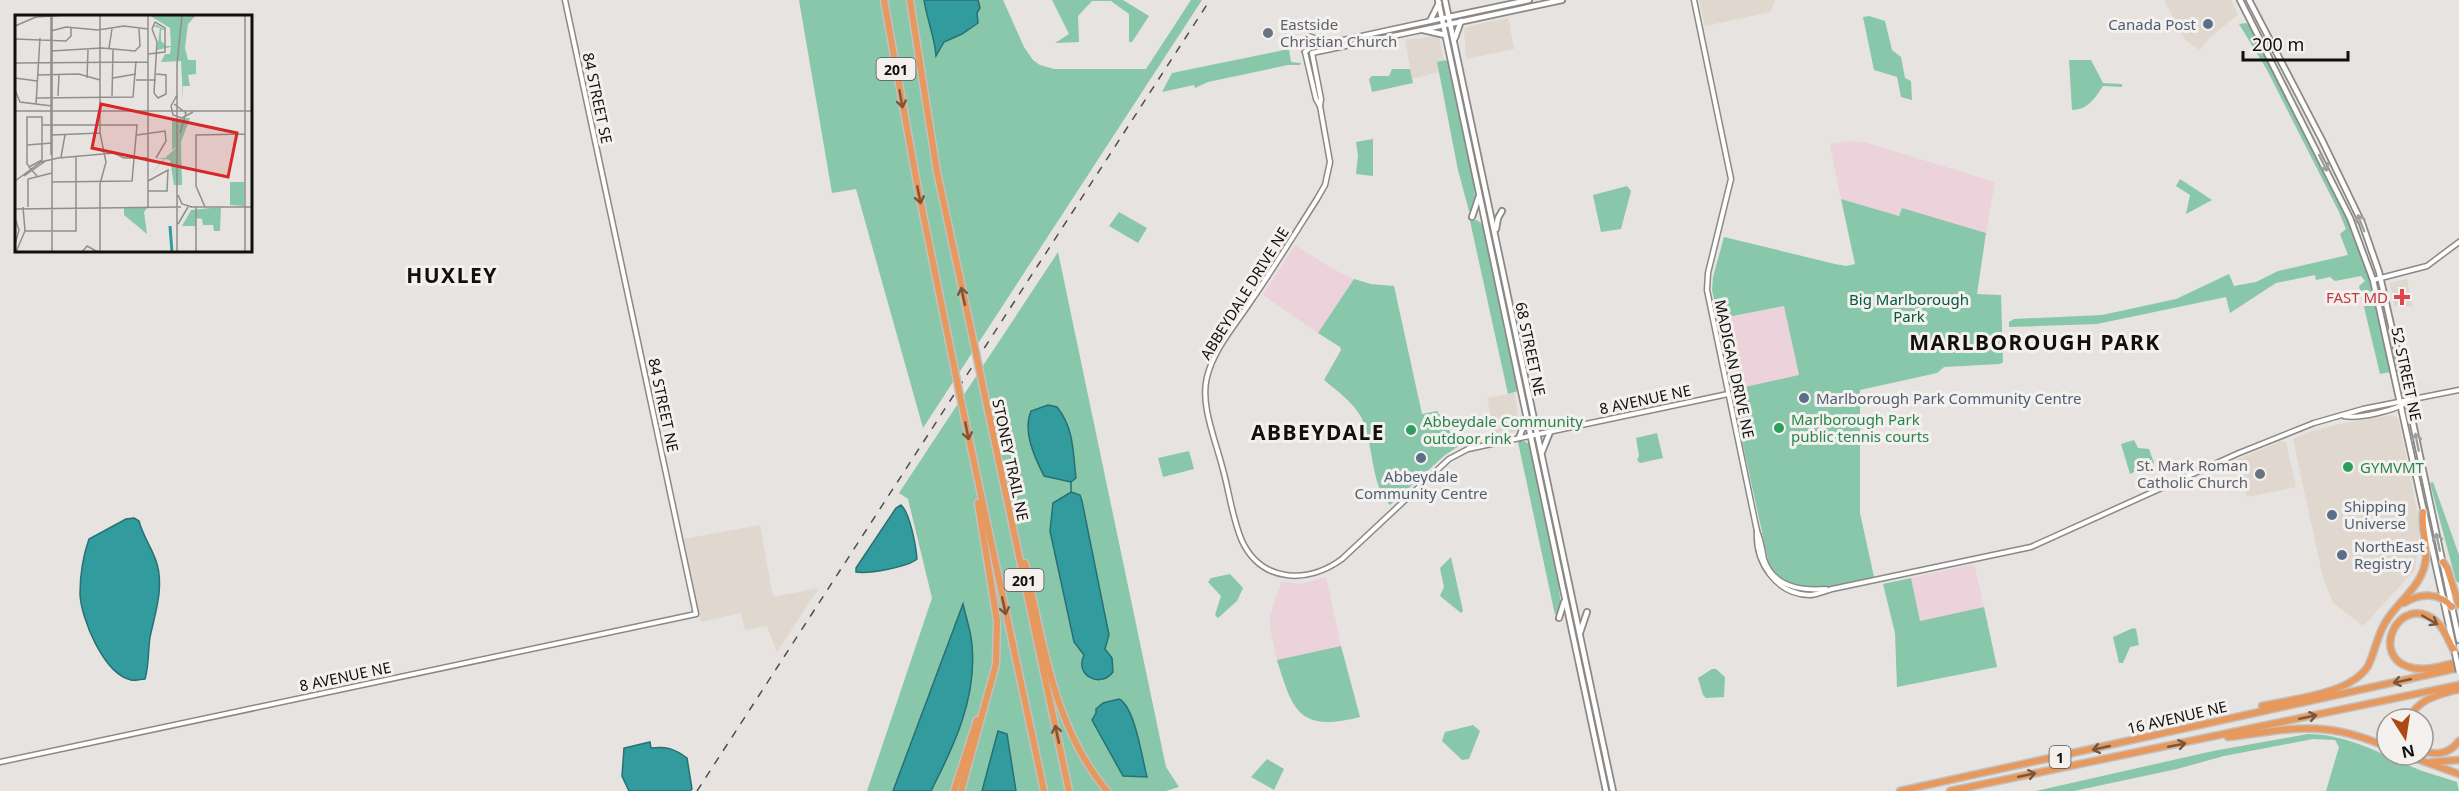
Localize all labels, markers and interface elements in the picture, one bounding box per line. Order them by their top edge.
place label: Eastside Christian Church [1280,14,1397,51]
place label: Canada Post [2108,14,2197,34]
inset map [15,15,252,252]
marker: Canada Post [2201,17,2215,31]
scale bar [2243,24,2348,62]
marker: Eastside Christian Church [1261,26,1275,40]
text: 200 m [2252,32,2304,56]
street label: 84 STREET SE [579,51,617,145]
road number: 201 [876,58,916,80]
one-way arrow [896,89,907,108]
one-way arrow [2317,154,2329,171]
one-way arrow [914,185,925,204]
one-way arrow [2355,215,2366,233]
street label: ABBEYDALE DRIVE NE [1195,223,1293,363]
district label: HUXLEY [406,261,498,289]
one-way arrow [957,287,969,306]
place label: FAST MD [2326,287,2388,307]
marker: FAST MD [2393,288,2411,306]
park label: Big Marlborough Park [1849,289,1969,326]
street label: MADIGAN DRIVE NE [1711,298,1759,440]
street label: 68 STREET NE [1511,300,1551,398]
street label: 52 STREET NE [2387,325,2427,423]
district label: MARLBOROUGH PARK [1909,328,2161,356]
street label: 84 STREET NE [644,356,684,454]
street label: 8 AVENUE NE [1597,380,1693,418]
place label: Marlborough Park Community Centre [1816,388,2082,408]
marker: Marlborough Park Community Centre [1797,391,1811,405]
street label: STONEY TRAIL NE [988,397,1034,523]
place label: Marlborough Park public tennis courts [1791,409,1929,446]
place label: Abbeydale Community outdoor rink [1423,411,1583,448]
district label: ABBEYDALE [1251,418,1385,446]
one-way arrow [962,421,973,440]
marker: Marlborough Park public tennis courts [1772,421,1786,435]
marker: Abbeydale Community outdoor rink [1404,423,1418,437]
one-way arrow [2411,433,2422,452]
marker: Abbeydale Community Centre [1414,451,1428,465]
place label: St. Mark Roman Catholic Church [2136,455,2248,492]
place label: GYMVMT [2360,457,2425,477]
marker: GYMVMT [2341,460,2355,474]
place label: Abbeydale Community Centre [1355,466,1487,503]
marker: St. Mark Roman Catholic Church [2253,467,2267,481]
place label: Shipping Universe [2344,496,2406,533]
marker: Shipping Universe [2325,508,2339,522]
one-way arrow [2432,533,2444,552]
place label: NorthEast Registry [2354,536,2425,573]
marker: NorthEast Registry [2335,548,2349,562]
road number: 201 [1004,569,1044,591]
one-way arrow [998,596,1010,615]
one-way arrow [2422,613,2439,626]
street label: 8 AVENUE NE [297,657,393,695]
one-way arrow [2393,675,2412,687]
street label: 16 AVENUE NE [2125,696,2229,738]
north arrow [2375,707,2435,767]
one-way arrow [2297,711,2317,722]
one-way arrow [1051,725,1062,744]
one-way arrow [2166,739,2186,750]
text: N [2399,740,2417,764]
one-way arrow [2092,742,2111,754]
road number: 1 [2050,746,2070,768]
one-way arrow [2017,769,2037,780]

